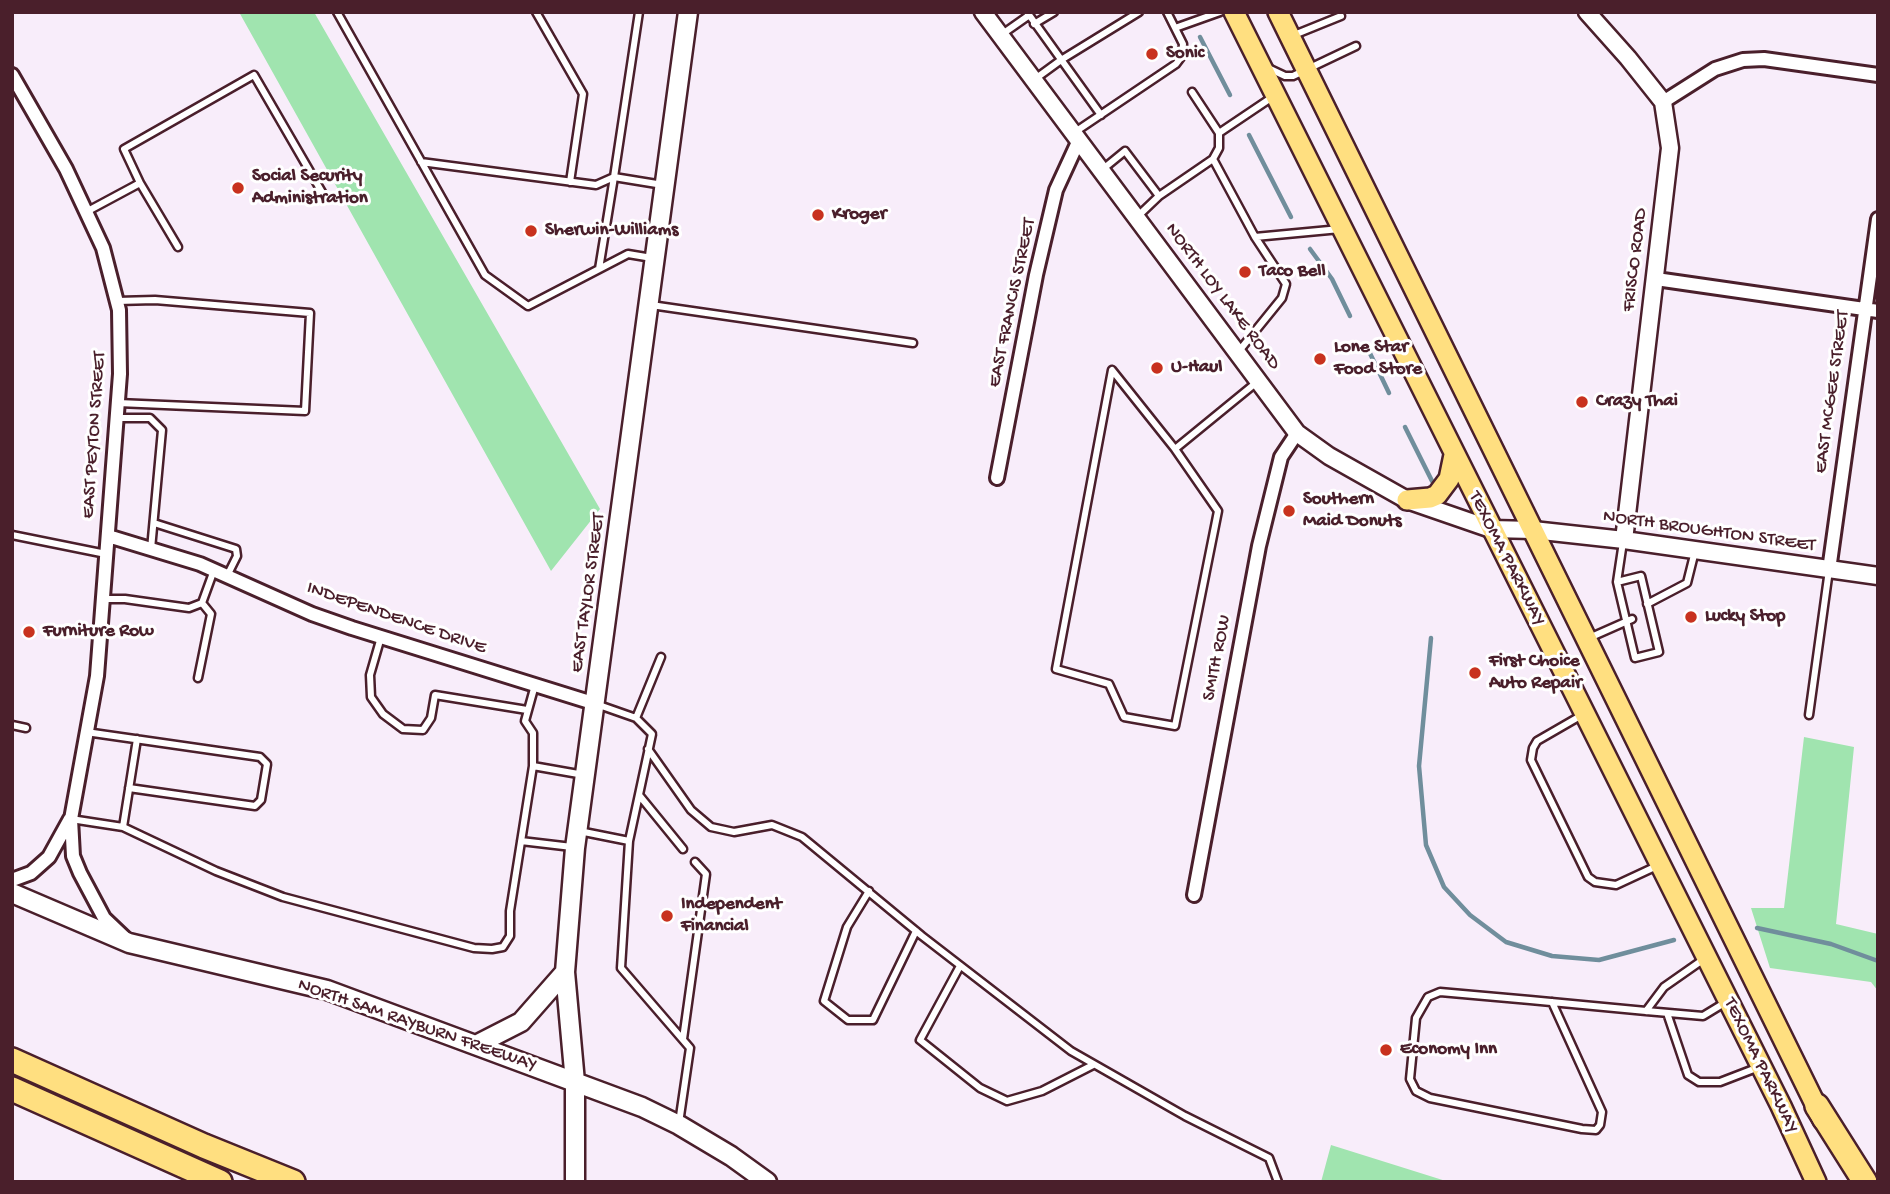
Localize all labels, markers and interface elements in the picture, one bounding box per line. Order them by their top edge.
place label: Sonic [1166,43,1204,65]
marker: Sonic [1144,46,1160,62]
place label: Social Security Administration [252,166,368,210]
marker: Social Security Administration [230,180,246,196]
place label: Kroger [832,204,886,226]
marker: Kroger [810,207,826,223]
street label: FRISCO ROAD [1618,207,1654,313]
street label: EAST FRANCIS STREET [984,216,1042,390]
street label: NORTH LOY LAKE ROAD [1159,219,1285,375]
place label: Sherwin-Williams [545,220,678,242]
marker: Sherwin-Williams [523,223,539,239]
place label: Taco Bell [1259,261,1326,283]
marker: Taco Bell [1237,264,1253,280]
street label: EAST MCGEE STREET [1810,309,1856,475]
place label: Lone Star Food Store [1334,337,1422,381]
street label: EAST PEYTON STREET [78,351,112,519]
marker: Lone Star Food Store [1312,351,1328,367]
place label: U-Haul [1171,357,1222,379]
marker: U-Haul [1149,360,1165,376]
place label: Crazy Thai [1596,391,1678,413]
marker: Crazy Thai [1574,394,1590,410]
street label: TEXOMA PARKWAY [1462,488,1550,630]
place label: Southern Maid Donuts [1303,489,1401,533]
marker: Southern Maid Donuts [1281,503,1297,519]
street label: NORTH BROUGHTON STREET [1601,506,1817,558]
street label: EAST TAYLOR STREET [567,512,611,674]
street label: INDEPENDENCE DRIVE [303,578,489,660]
place label: Lucky Stop [1705,606,1785,628]
marker: Lucky Stop [1683,609,1699,625]
street label: SMITH ROW [1199,613,1237,703]
place label: Furniture Row [43,621,154,643]
marker: Furniture Row [21,624,37,640]
place label: First Choice Auto Repair [1489,651,1582,695]
marker: First Choice Auto Repair [1467,665,1483,681]
place label: Independent Financial [681,894,781,938]
marker: Independent Financial [659,908,675,924]
street label: NORTH SAM RAYBURN FREEWAY [295,974,539,1078]
street label: TEXOMA PARKWAY [1717,995,1803,1137]
place label: Economy Inn [1400,1039,1497,1061]
marker: Economy Inn [1378,1042,1394,1058]

